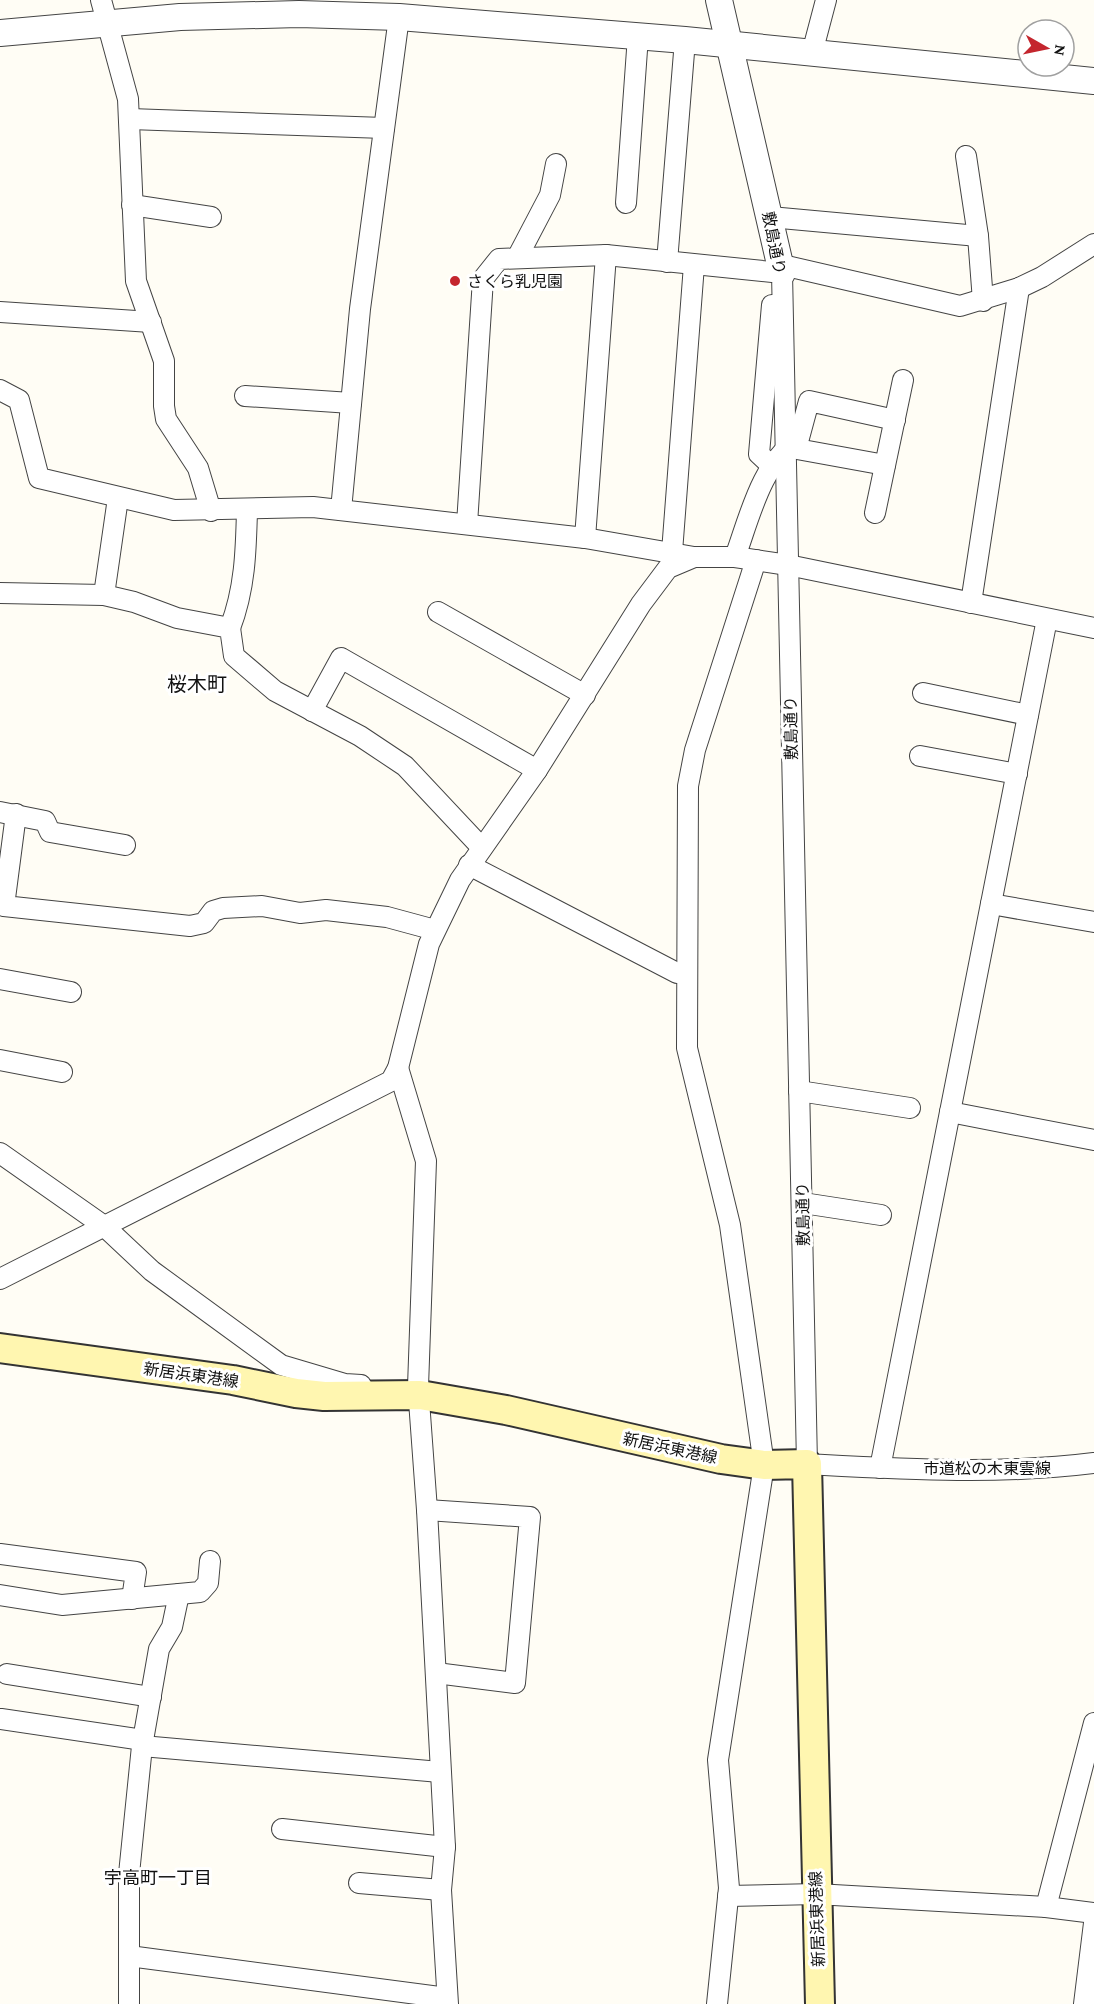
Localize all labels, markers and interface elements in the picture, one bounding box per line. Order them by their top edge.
north arrow [1016,18,1076,78]
text: N [1051,44,1070,57]
street label: 敷島通り [760,210,788,276]
place label: さくら乳児園 [467,273,563,290]
marker: さくら乳児園 [448,274,462,288]
district label: 桜木町 [167,673,227,695]
street label: 敷島通り [782,696,800,760]
street label: 敷島通り [794,1182,812,1246]
street label: 新居浜東港線 [142,1360,240,1390]
street label: 新居浜東港線 [621,1430,719,1466]
street label: 市道松の木東雲線 [923,1460,1051,1477]
district label: 宇高町一丁目 [104,1868,212,1888]
street label: 新居浜東港線 [807,1871,827,1967]

